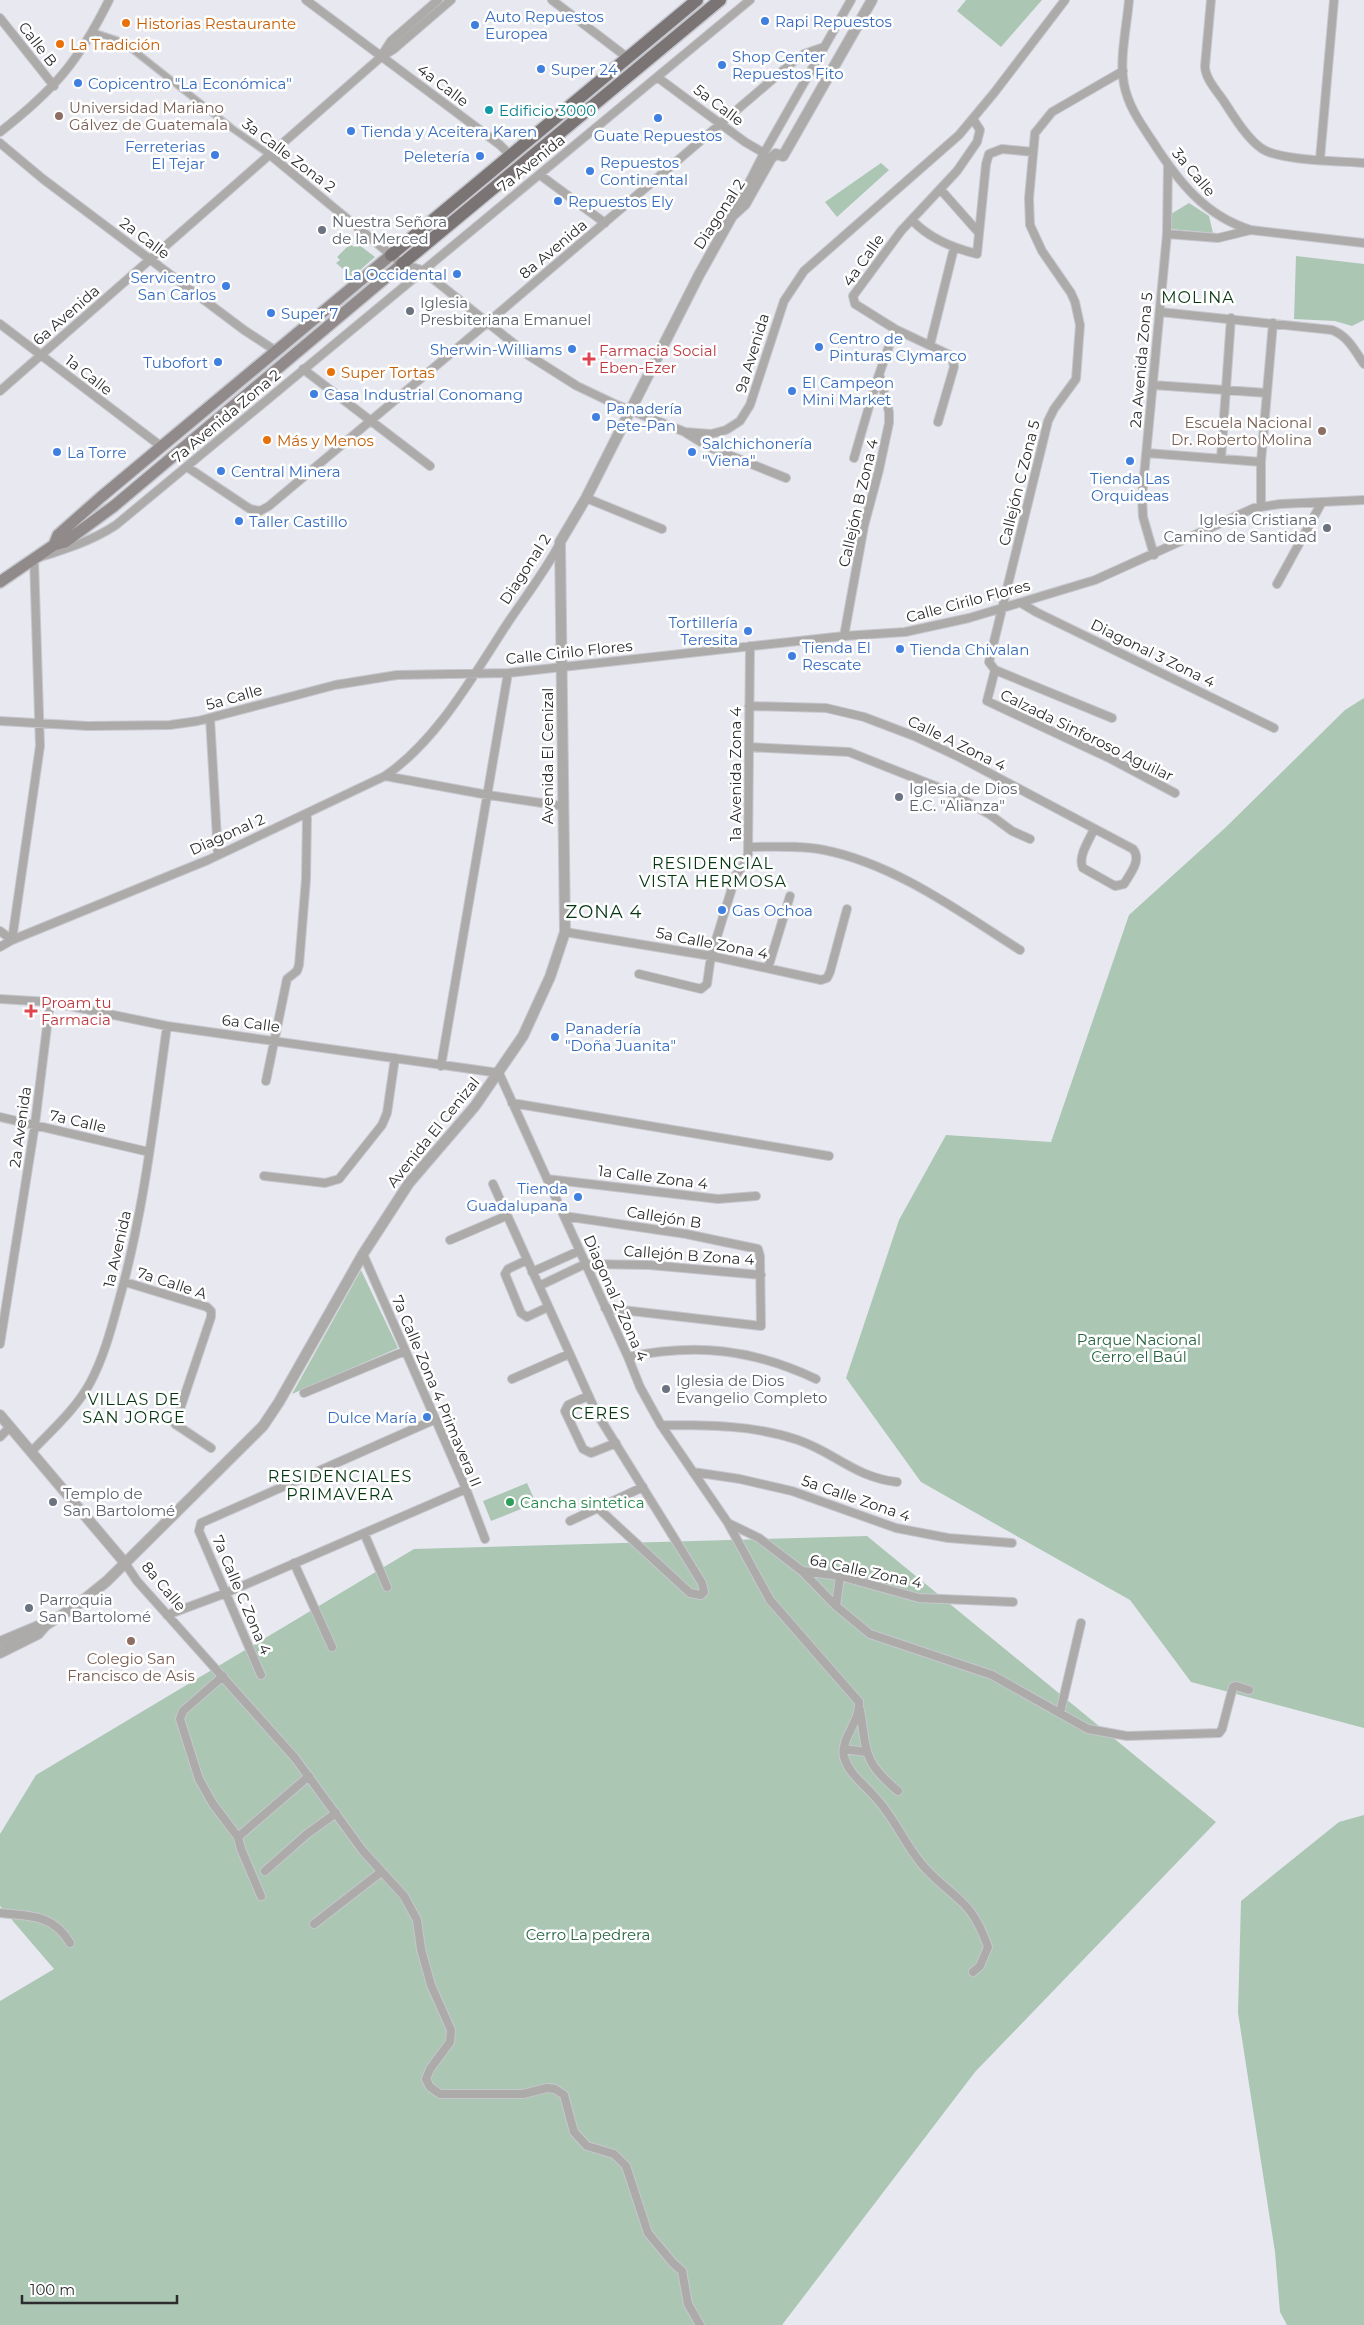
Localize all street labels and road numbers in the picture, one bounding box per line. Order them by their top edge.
street label: Calle B [15,18,61,70]
street label: 4a Calle [413,59,473,111]
street label: 5a Calle [690,80,748,130]
street label: 3a Calle Zona 2 [239,114,339,196]
street label: 7a Avenida [493,130,569,196]
street label: 3a Calle [1168,144,1220,200]
street label: Diagonal 2 [689,175,749,253]
street label: 2a Calle [116,213,174,263]
street label: 8a Avenida [515,215,591,283]
street label: 4a Calle [838,230,888,290]
street label: 6a Avenida [29,281,103,349]
street label: 2a Avenida Zona 5 [1126,291,1156,429]
street label: 9a Avenida [731,311,773,395]
street label: 1a Calle [62,351,116,399]
street label: 7a Avenida Zona 2 [168,365,284,467]
street label: Callejón C Zona 5 [994,418,1044,548]
street label: Callejón B Zona 4 [834,437,882,569]
street label: Diagonal 2 [495,530,555,608]
street label: Calle Cirilo Flores [904,575,1032,627]
street label: Diagonal 3 Zona 4 [1088,615,1218,691]
street label: Calle Cirilo Flores [505,636,633,668]
street label: 5a Calle [204,680,264,714]
street label: Calzada Sinforoso Aguilar [997,685,1177,785]
street label: Avenida El Cenizal [538,688,557,824]
street label: 1a Avenida Zona 4 [726,707,745,841]
street label: Calle A Zona 4 [905,711,1009,775]
street label: Diagonal 2 [186,809,268,859]
street label: 5a Calle Zona 4 [654,923,770,963]
street label: 6a Calle [221,1010,281,1036]
street label: Avenida El Cenizal [383,1073,483,1191]
street label: 2a Avenida [5,1085,35,1169]
street label: 7a Calle [48,1105,108,1137]
street label: 1a Calle Zona 4 [597,1161,709,1193]
street label: Callejón B [625,1202,703,1232]
street label: 1a Avenida [99,1209,135,1289]
street label: Diagonal 2 Zona 4 [580,1232,652,1364]
street label: Callejón B Zona 4 [623,1241,755,1269]
street label: 7a Calle A [135,1263,210,1303]
street label: 7a Calle Zona 4 Primavera II [388,1292,486,1490]
street label: 5a Calle Zona 4 [799,1471,913,1525]
street label: 7a Calle C Zona 4 [208,1532,276,1658]
street label: 6a Calle Zona 4 [808,1550,924,1592]
street label: 8a Calle [138,1557,190,1615]

